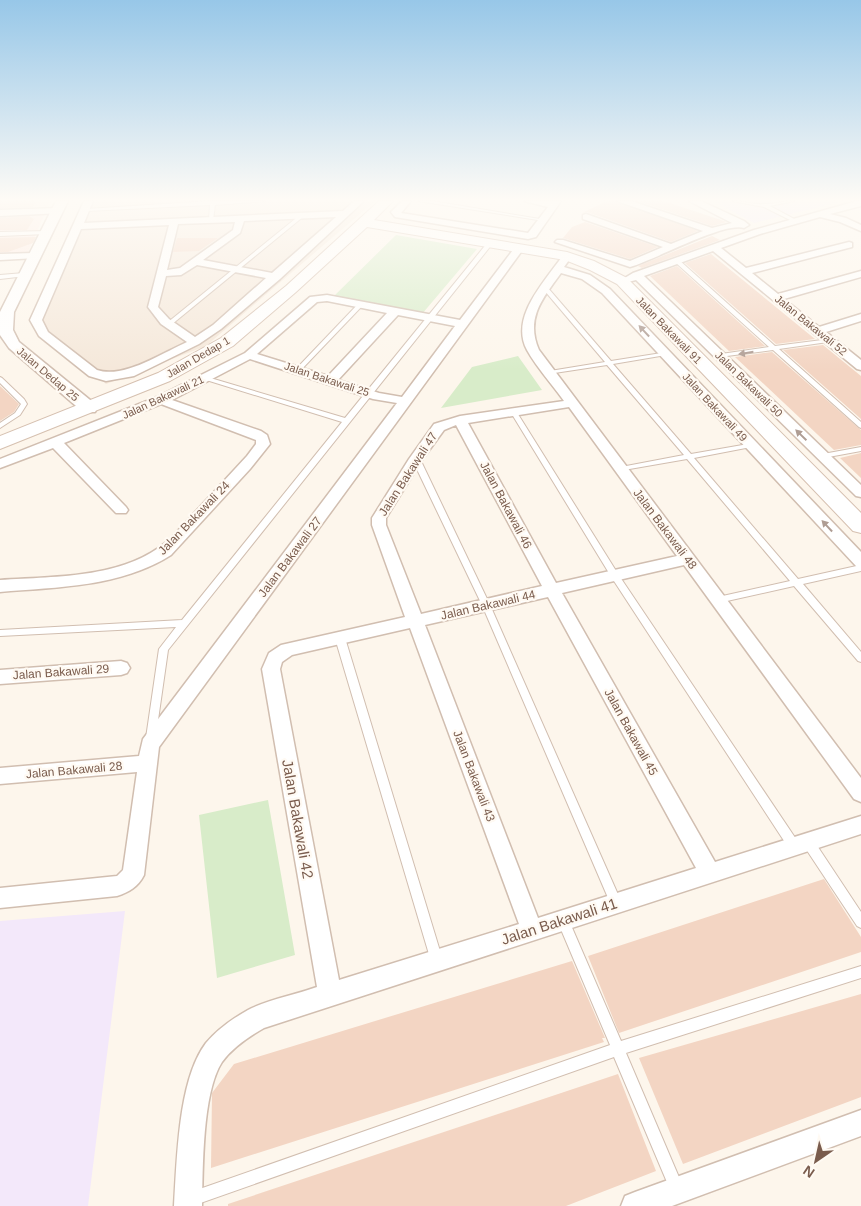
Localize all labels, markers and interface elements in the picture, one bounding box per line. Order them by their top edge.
street label: Jalan Bakawali 52 [773,292,849,358]
street label: Jalan Bakawali 91 [634,294,704,366]
one-way arrow [638,325,650,337]
street label: Jalan Dedap 1 [164,334,232,380]
street label: Jalan Dedap 25 [15,345,81,403]
street label: Jalan Bakawali 50 [713,349,785,419]
one-way arrow [737,349,753,357]
street label: Jalan Bakawali 25 [283,360,371,398]
street label: Jalan Bakawali 49 [680,370,750,444]
street label: Jalan Bakawali 21 [120,373,206,421]
street label: Jalan Bakawali 47 [376,429,440,518]
one-way arrow [795,429,807,441]
street label: Jalan Bakawali 46 [477,459,535,551]
street label: Jalan Bakawali 24 [155,478,233,558]
street label: Jalan Bakawali 48 [630,486,700,572]
street label: Jalan Bakawali 27 [255,514,325,600]
one-way arrow [821,521,833,533]
street label: Jalan Bakawali 44 [439,587,537,623]
street label: Jalan Bakawali 29 [12,662,110,682]
street label: Jalan Bakawali 45 [601,686,661,778]
street label: Jalan Bakawali 43 [450,728,498,824]
street label: Jalan Bakawali 42 [279,758,317,880]
street label: Jalan Bakawali 28 [25,759,123,781]
street label: Jalan Bakawali 41 [499,894,619,948]
north arrow [791,1136,841,1186]
text: N [800,1162,817,1181]

